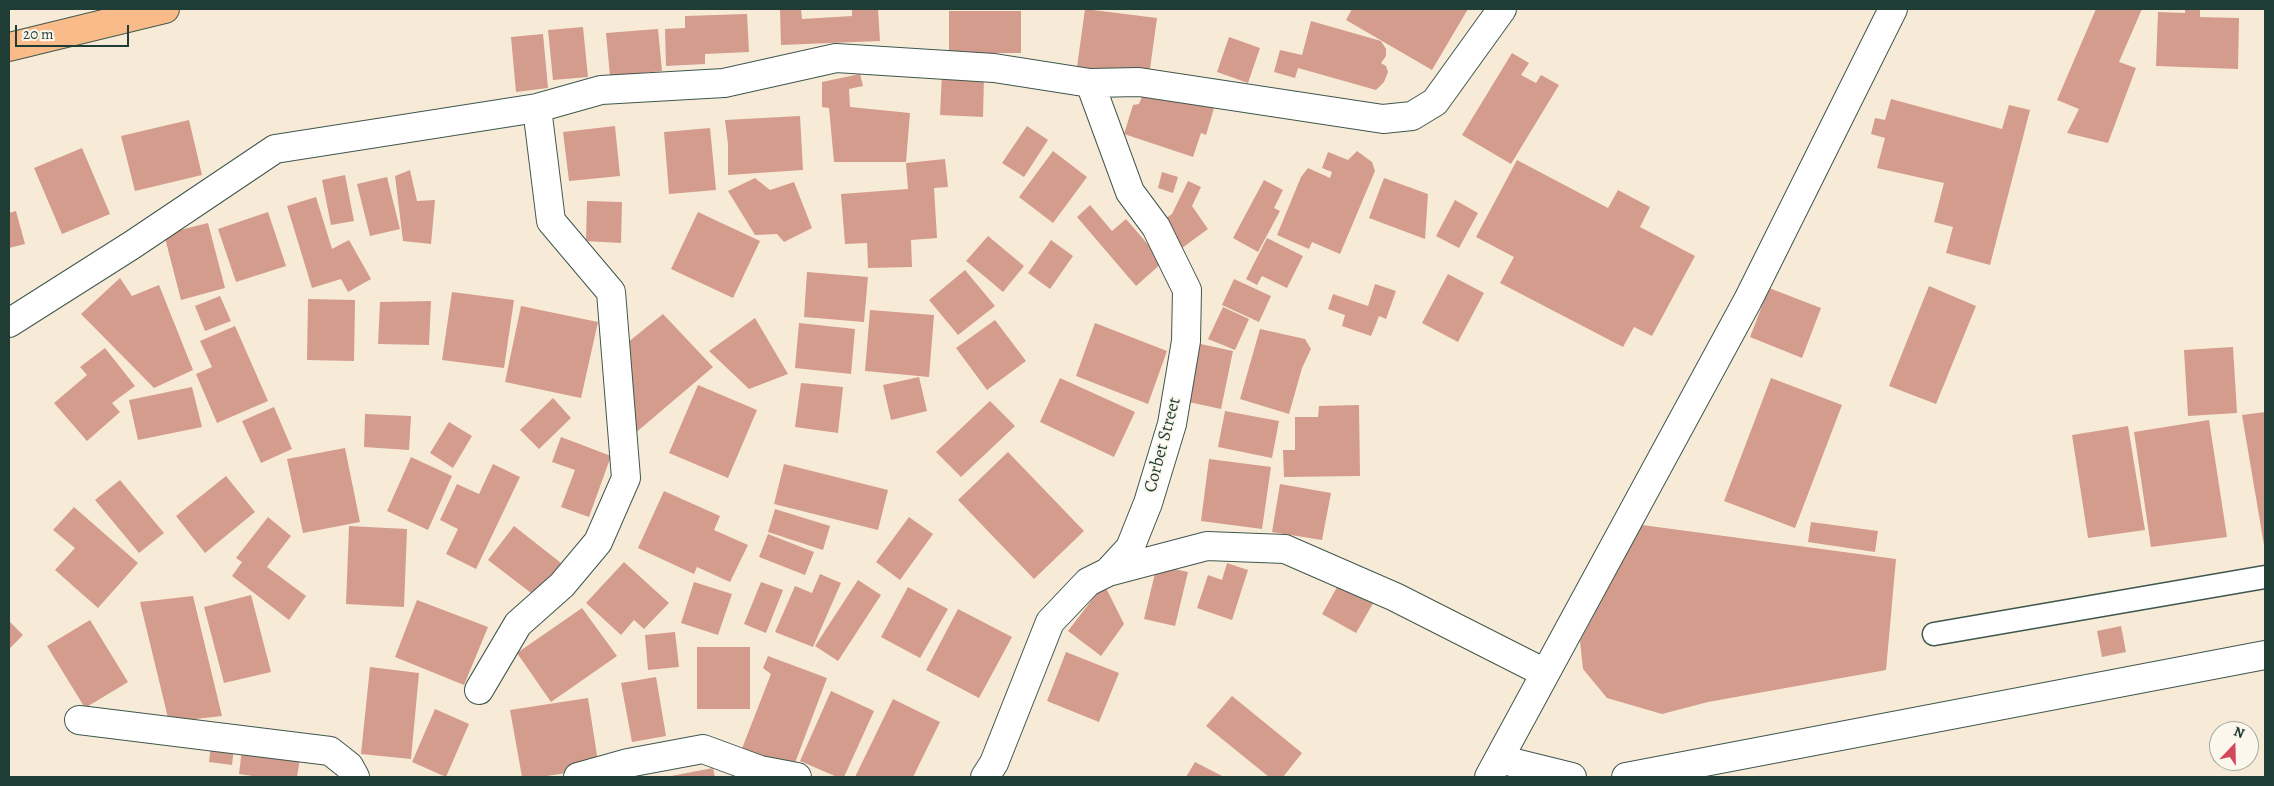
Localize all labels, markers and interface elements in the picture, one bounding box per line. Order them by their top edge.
scale bar [18,15,131,47]
text: 20 m [23,24,54,44]
street label: Corbet Street [1140,395,1186,495]
north arrow [2209,721,2259,771]
text: N [2231,722,2247,743]

